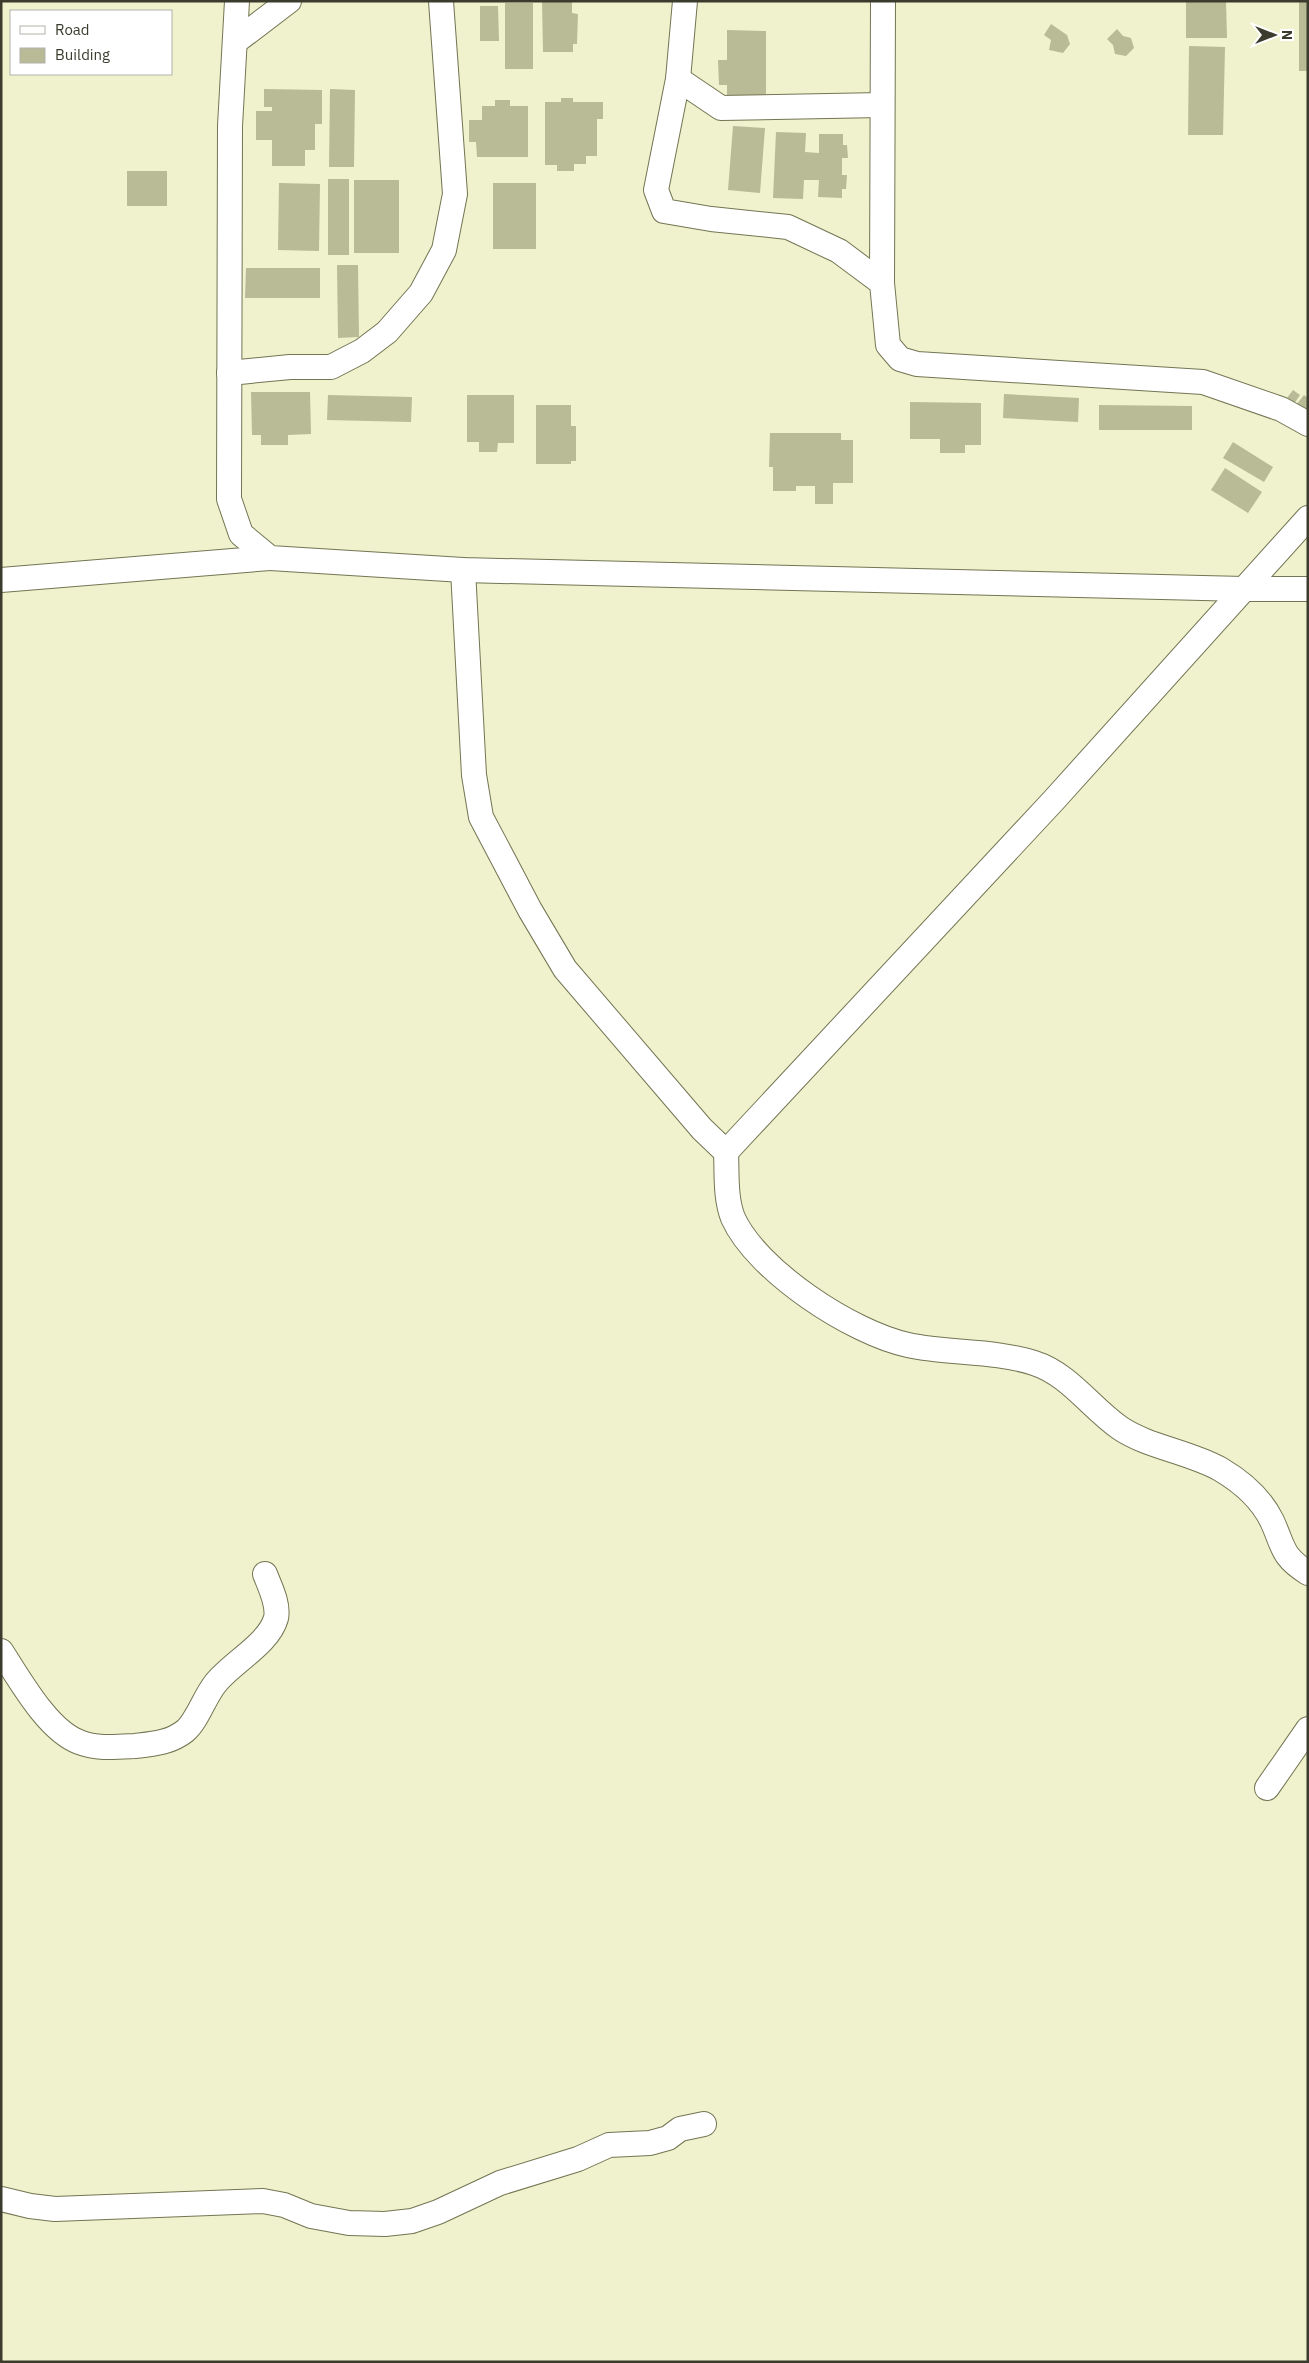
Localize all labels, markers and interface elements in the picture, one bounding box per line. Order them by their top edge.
legend [10,10,172,75]
north arrow [1249,10,1299,60]
text: Road [55,20,90,39]
text: N [1278,30,1296,40]
text: Building [55,45,110,64]

